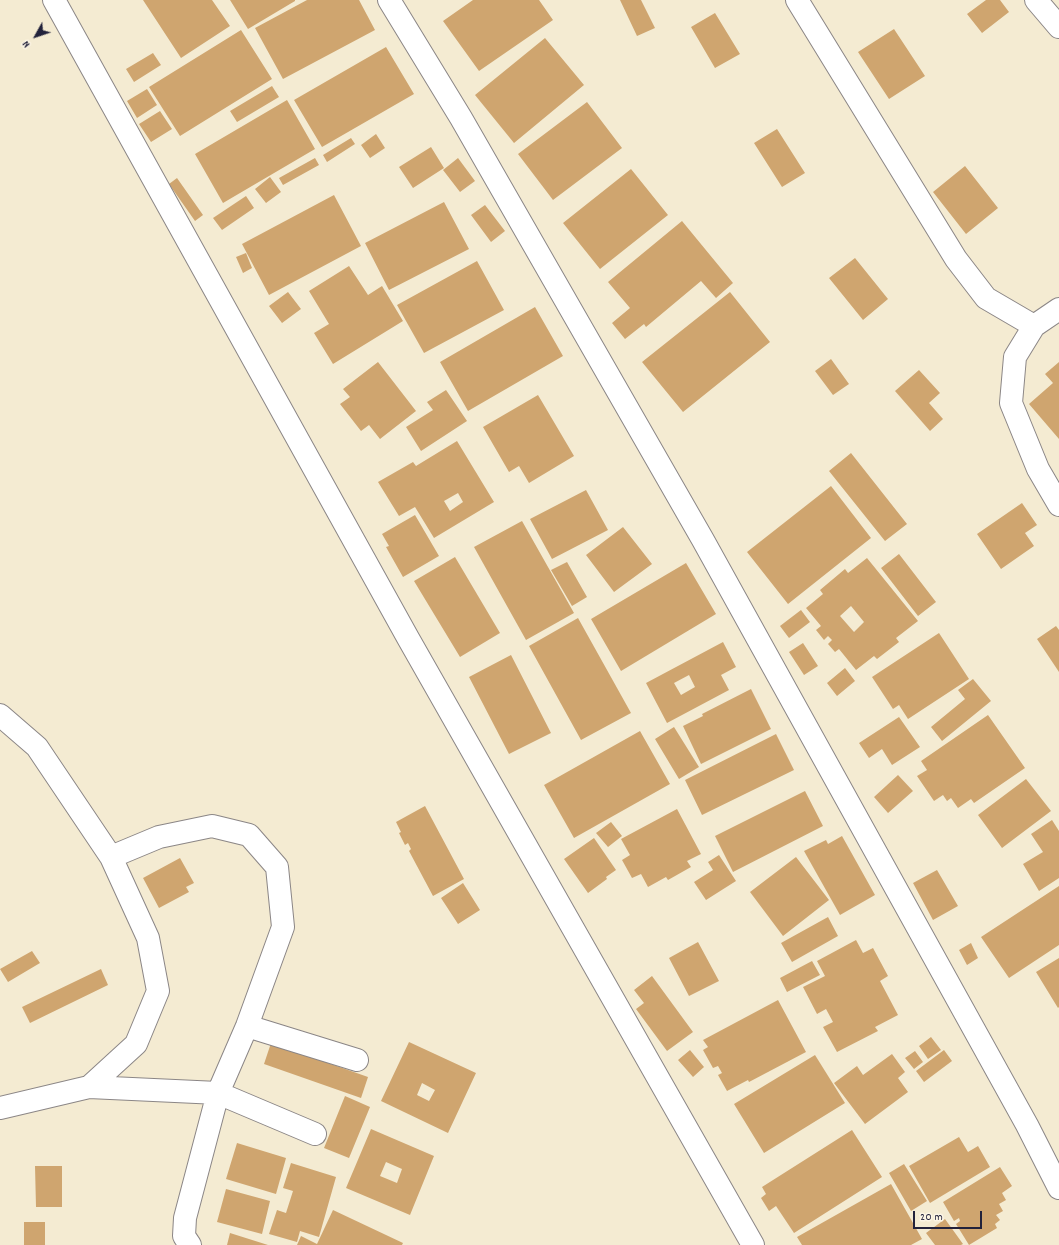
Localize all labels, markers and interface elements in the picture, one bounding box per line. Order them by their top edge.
north arrow [16,16,56,56]
text: N [19,36,35,51]
scale bar [915,1203,984,1229]
text: 20 m [920,1209,943,1226]

